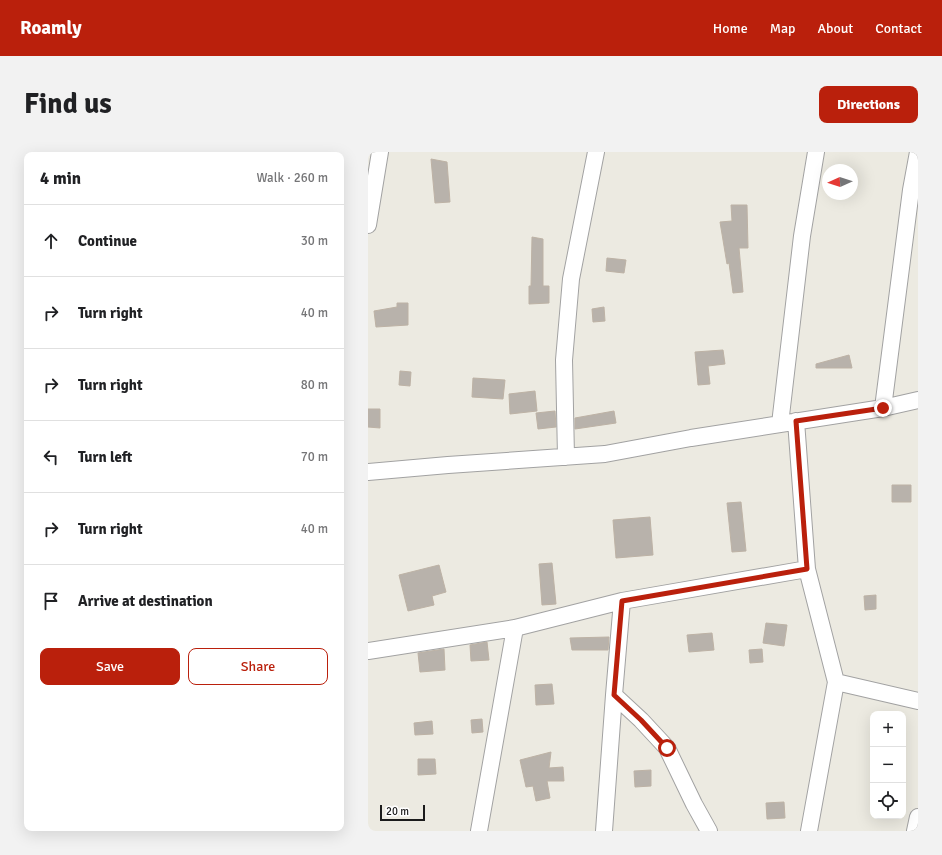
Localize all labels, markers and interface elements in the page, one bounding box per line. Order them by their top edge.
text: Roamly [20,16,82,40]
text: Home [713,20,748,37]
text: Map [770,20,795,37]
text: About [817,20,853,37]
text: Contact [875,20,922,37]
button: Directions [819,86,918,123]
text: Find us [24,87,112,121]
north arrow [822,164,858,200]
text: 4 min [40,168,81,189]
text: Walk · 260 m [257,170,328,186]
icon: ahead [40,230,62,252]
text: Continue [78,232,137,250]
text: 30 m [301,233,328,249]
icon: right [40,302,62,324]
text: Turn right [78,304,143,322]
text: 40 m [301,305,328,321]
icon: right [40,374,62,396]
text: Turn right [78,376,143,394]
text: 80 m [301,377,328,393]
route end [874,399,892,417]
icon: left [40,446,62,468]
text: Turn left [78,448,132,466]
text: 70 m [301,449,328,465]
icon: right [40,518,62,540]
text: Turn right [78,520,143,538]
text: 40 m [301,521,328,537]
icon: arrive [40,590,62,612]
text: Arrive at destination [78,592,213,610]
button: Save [40,648,180,685]
button: Share [188,648,328,685]
map controls [870,711,906,819]
button: + [870,711,906,747]
route start [658,739,676,757]
button: − [870,747,906,783]
button: locate [870,783,906,819]
scale bar [380,803,425,822]
text: 20 m [386,805,409,818]

